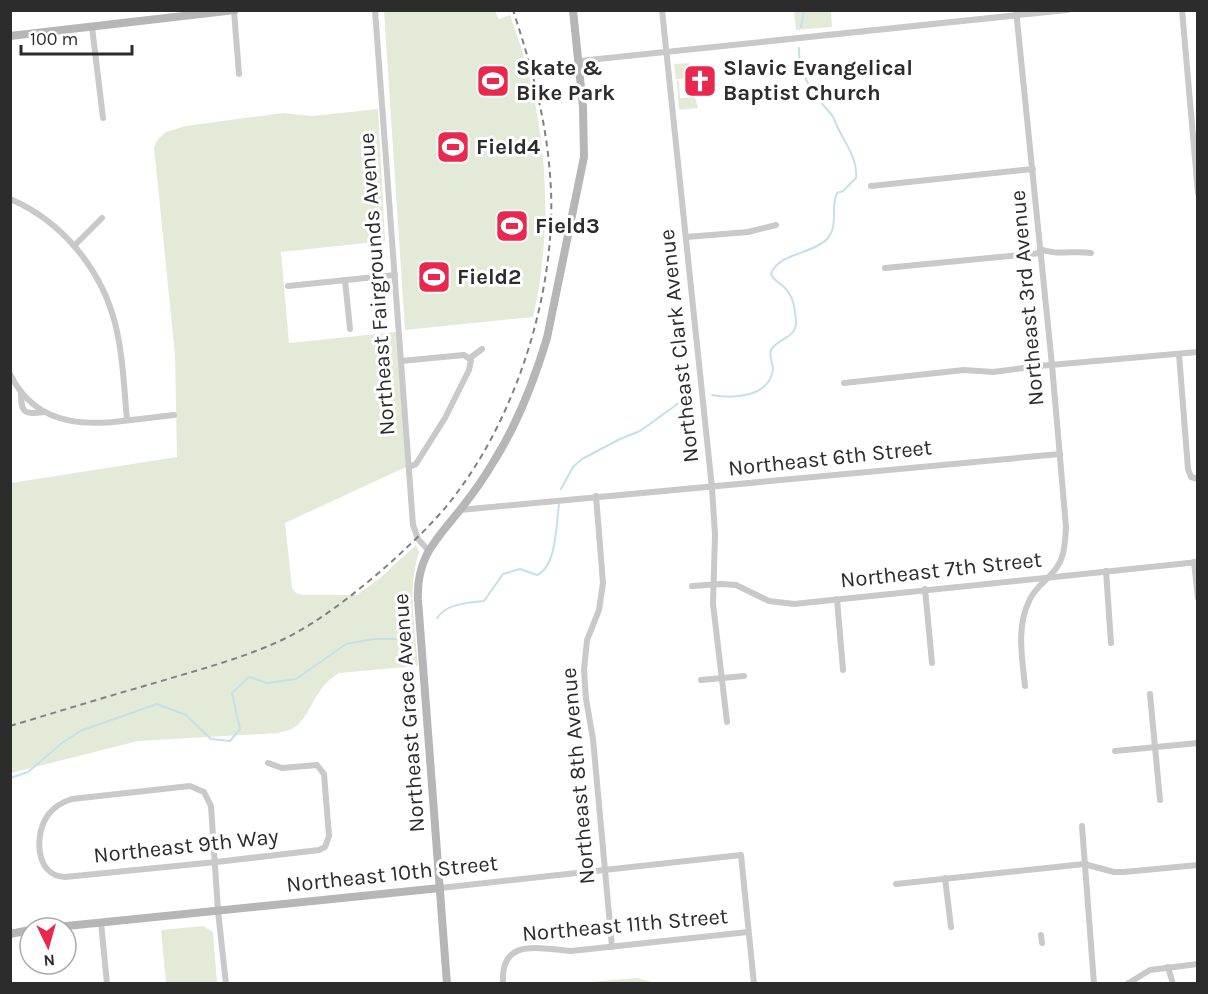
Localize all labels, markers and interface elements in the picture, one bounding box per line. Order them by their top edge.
scale bar [21,18,132,56]
text: 100 m [30,28,78,50]
place label: Skate & Bike Park [516,55,615,106]
place label: Slavic Evangelical Baptist Church [723,55,913,106]
sports icon: Skate & Bike Park [475,63,511,99]
church icon: Slavic Evangelical Baptist Church [682,63,718,99]
sports icon: Field4 [435,129,471,165]
street label: Northeast Fairgrounds Avenue [353,132,401,436]
place label: Field4 [476,134,540,160]
street label: Northeast 3rd Avenue [1005,189,1049,407]
sports icon: Field3 [494,208,530,244]
place label: Field3 [535,213,600,239]
street label: Northeast Clark Avenue [654,228,704,464]
sports icon: Field2 [416,259,452,295]
place label: Field2 [457,264,521,290]
street label: Northeast 6th Street [727,434,933,482]
street label: Northeast 7th Street [839,546,1043,594]
street label: Northeast Grace Avenue [388,593,430,833]
street label: Northeast 8th Avenue [556,666,600,886]
street label: Northeast 9th Way [92,823,280,869]
street label: Northeast 10th Street [285,850,499,898]
street label: Northeast 11th Street [521,903,729,947]
north arrow [18,916,78,976]
text: N [43,950,56,970]

